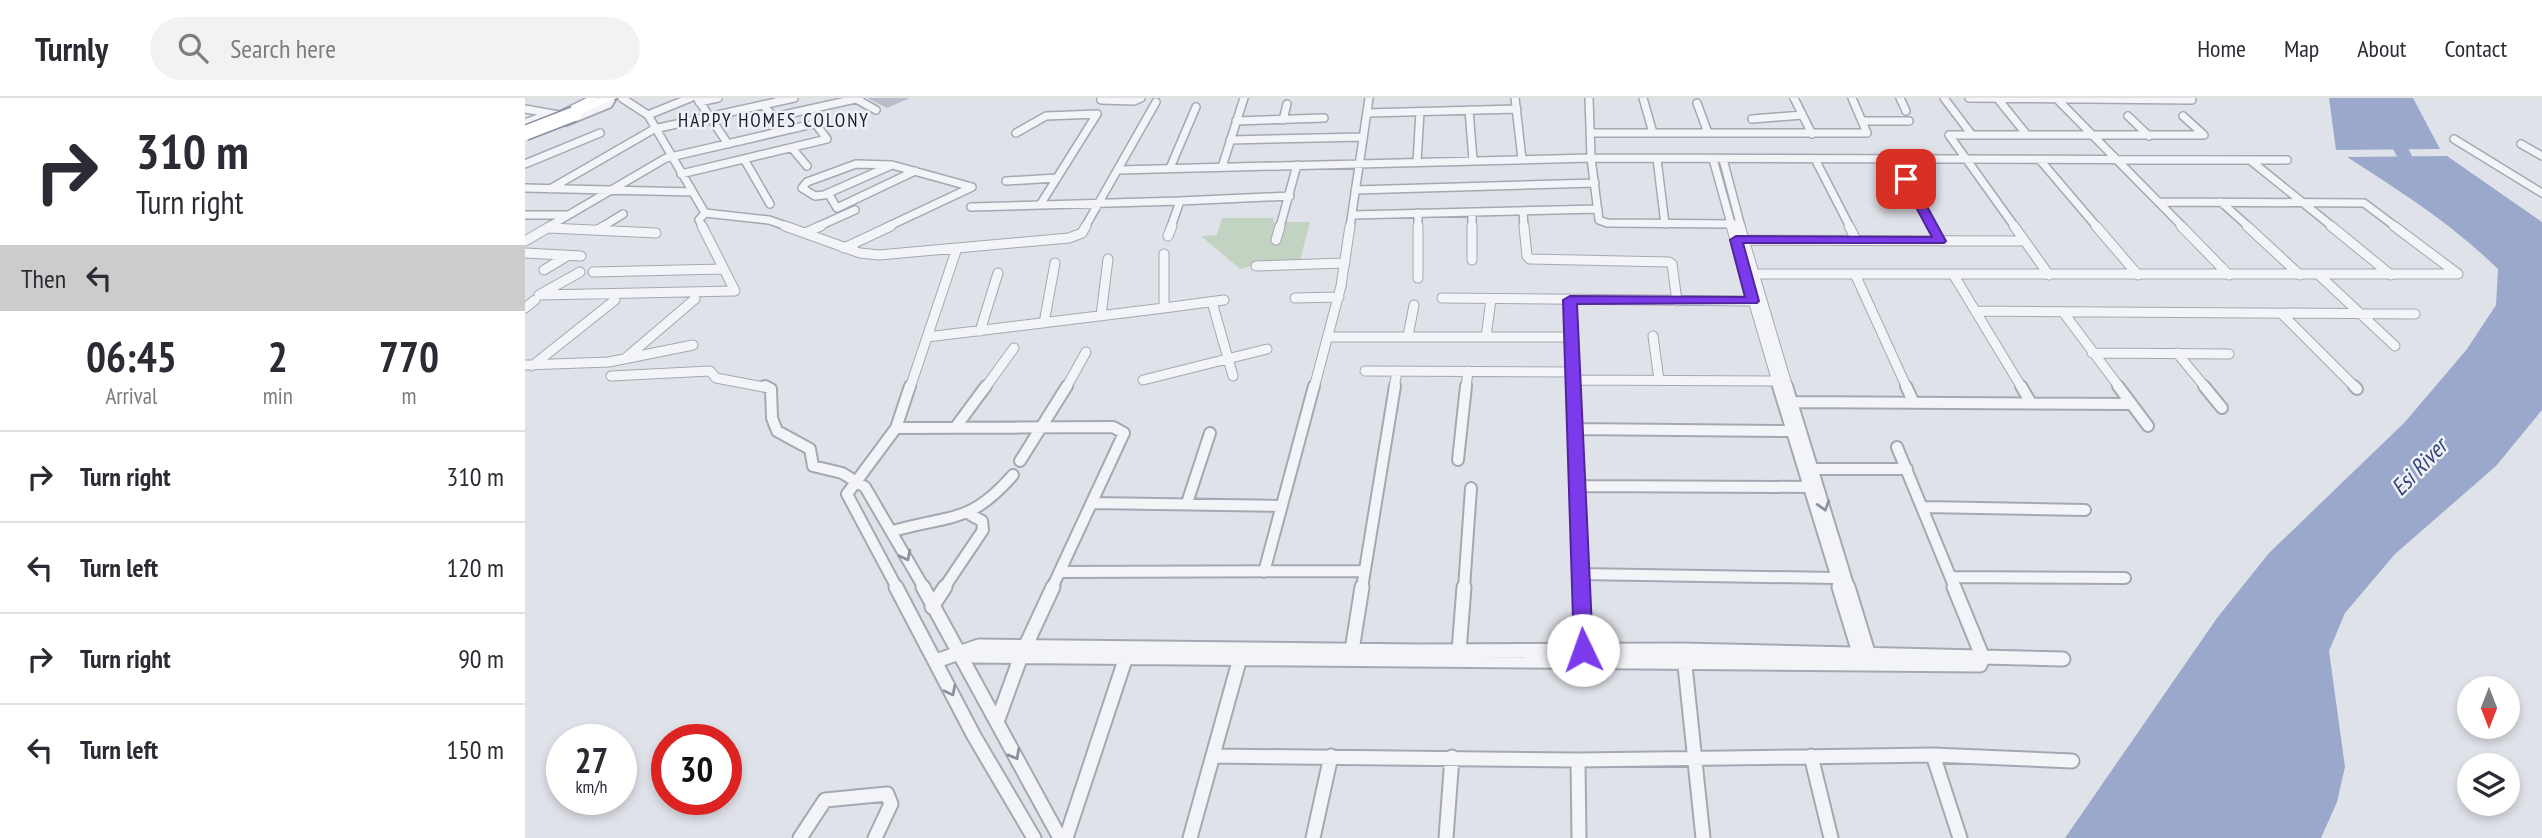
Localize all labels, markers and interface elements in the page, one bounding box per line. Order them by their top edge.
search box [150,17,640,80]
text: Turnly [35,27,108,70]
icon: search [174,29,212,67]
text: Search here [230,32,336,65]
text: Home [2197,33,2246,64]
text: Map [2284,33,2319,64]
text: About [2357,33,2406,64]
text: Contact [2444,33,2507,64]
district label: HAPPY HOMES COLONY [678,108,870,132]
text: 310 m [136,119,249,183]
icon: right [21,126,112,217]
pin [1876,149,1936,209]
icon: arrive [1887,160,1925,198]
text: Turn right [136,181,244,223]
icon: left [80,259,118,297]
text: Then [21,262,66,295]
text: 06:45 [86,329,177,384]
text: 2 [268,329,288,384]
text: 770 [379,329,439,384]
text: Arrival [105,381,157,410]
text: min [263,381,293,410]
text: m [401,381,416,410]
water label: Esi River [2384,429,2455,501]
icon: right [21,458,59,496]
text: Turn right [80,460,171,493]
text: 310 m [446,460,504,493]
one-way arrow [1816,500,1831,512]
icon: left [21,549,59,587]
one-way arrow [898,549,911,561]
text: Turn left [80,551,158,584]
text: 120 m [446,551,504,584]
position arrow [1546,613,1620,687]
icon: right [21,640,59,678]
text: Turn right [80,642,171,675]
text: 90 m [458,642,504,675]
north arrow [2457,676,2520,738]
map controls [2457,676,2520,816]
one-way arrow [943,684,956,696]
speed limit sign: 30 [651,724,742,815]
icon: left [21,731,59,769]
text: Turn left [80,733,158,766]
text: 150 m [446,733,504,766]
text: 27 [575,737,608,783]
one-way arrow [1007,748,1021,761]
button: layers [2457,753,2520,816]
text: km/h [576,775,607,798]

